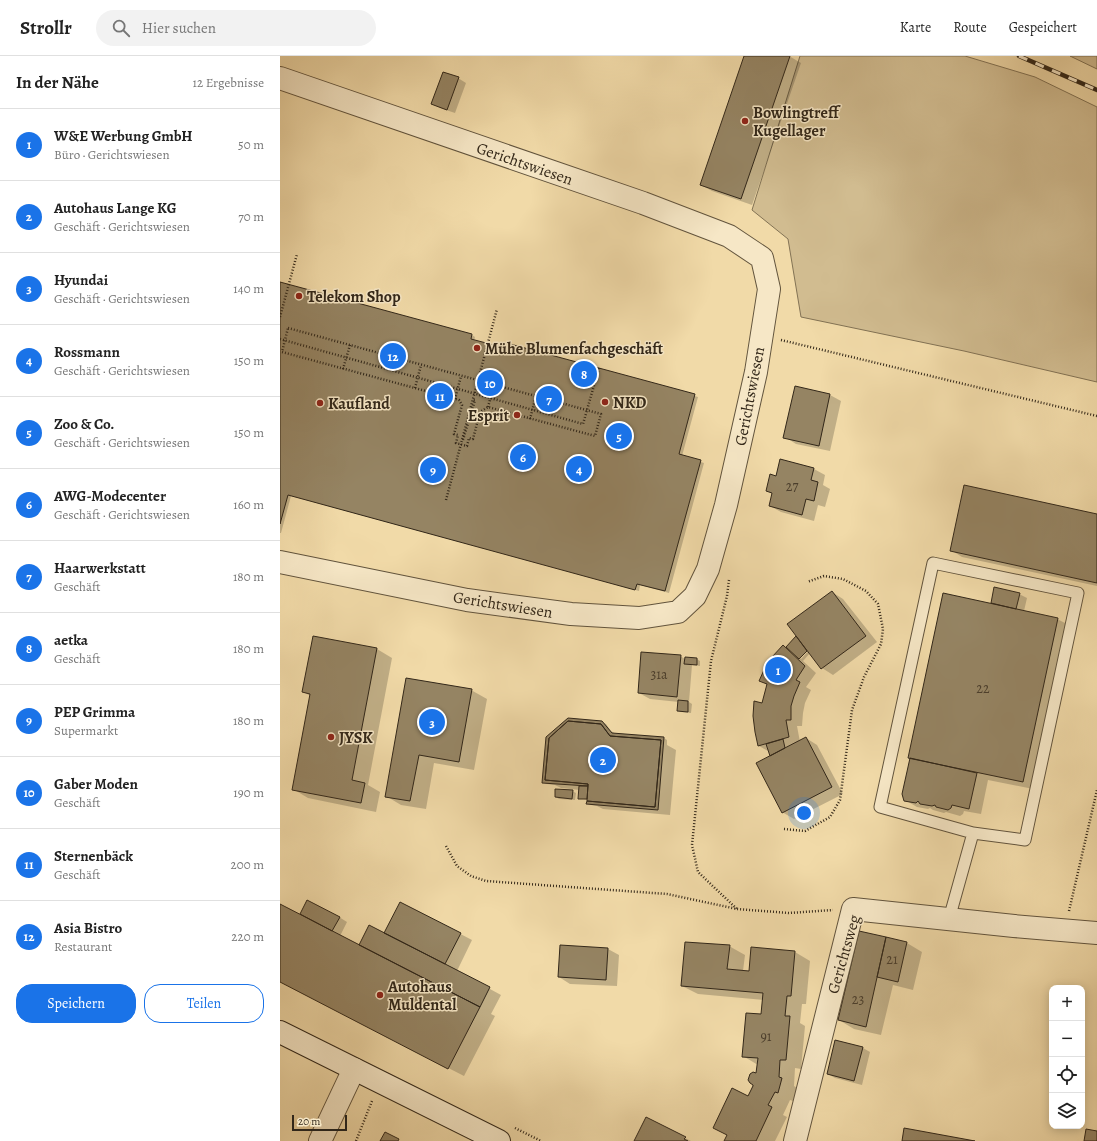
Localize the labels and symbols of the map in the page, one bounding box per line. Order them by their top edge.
place label: Bowlingtreff Kugellager [753,102,841,142]
marker: Bowlingtreff Kugellager [740,116,750,126]
street label: Gerichtswiesen [474,137,576,191]
place label: Telekom Shop [307,286,401,308]
marker: Telekom Shop [294,291,304,301]
place label: Mühe Blumenfachgeschäft [485,338,664,360]
pin: 12 [380,341,406,371]
marker: Mühe Blumenfachgeschäft [472,343,482,353]
street label: Gerichtswiesen [730,345,770,448]
pin: 8 [571,359,597,389]
pin: 10 [477,368,503,398]
pin: 11 [427,381,453,411]
pin: 7 [536,384,562,414]
place label: NKD [613,392,646,414]
place label: Kaufland [328,393,390,415]
marker: NKD [600,397,610,407]
marker: Kaufland [315,398,325,408]
place label: Esprit [468,405,510,427]
marker: Esprit [512,410,522,420]
pin: 5 [606,421,632,451]
pin: 6 [510,442,536,472]
pin: 4 [566,454,592,484]
pin: 9 [420,455,446,485]
house number: 27 [786,477,798,496]
street label: Gerichtswiesen [451,586,554,624]
pin: 1 [765,655,791,685]
house number: 31a [650,665,668,684]
house number: 22 [976,679,990,698]
pin: 3 [419,707,445,737]
place label: JYSK [339,727,373,749]
marker: JYSK [326,732,336,742]
pin: 2 [590,745,616,775]
your location [794,803,814,823]
street label: Gerichtsweg [822,912,866,996]
house number: 21 [886,950,898,969]
place label: Autohaus Muldental [387,976,457,1016]
marker: Autohaus Muldental [375,990,385,1000]
house number: 23 [852,990,864,1009]
house number: 91 [760,1027,772,1046]
scale bar [292,1113,347,1132]

